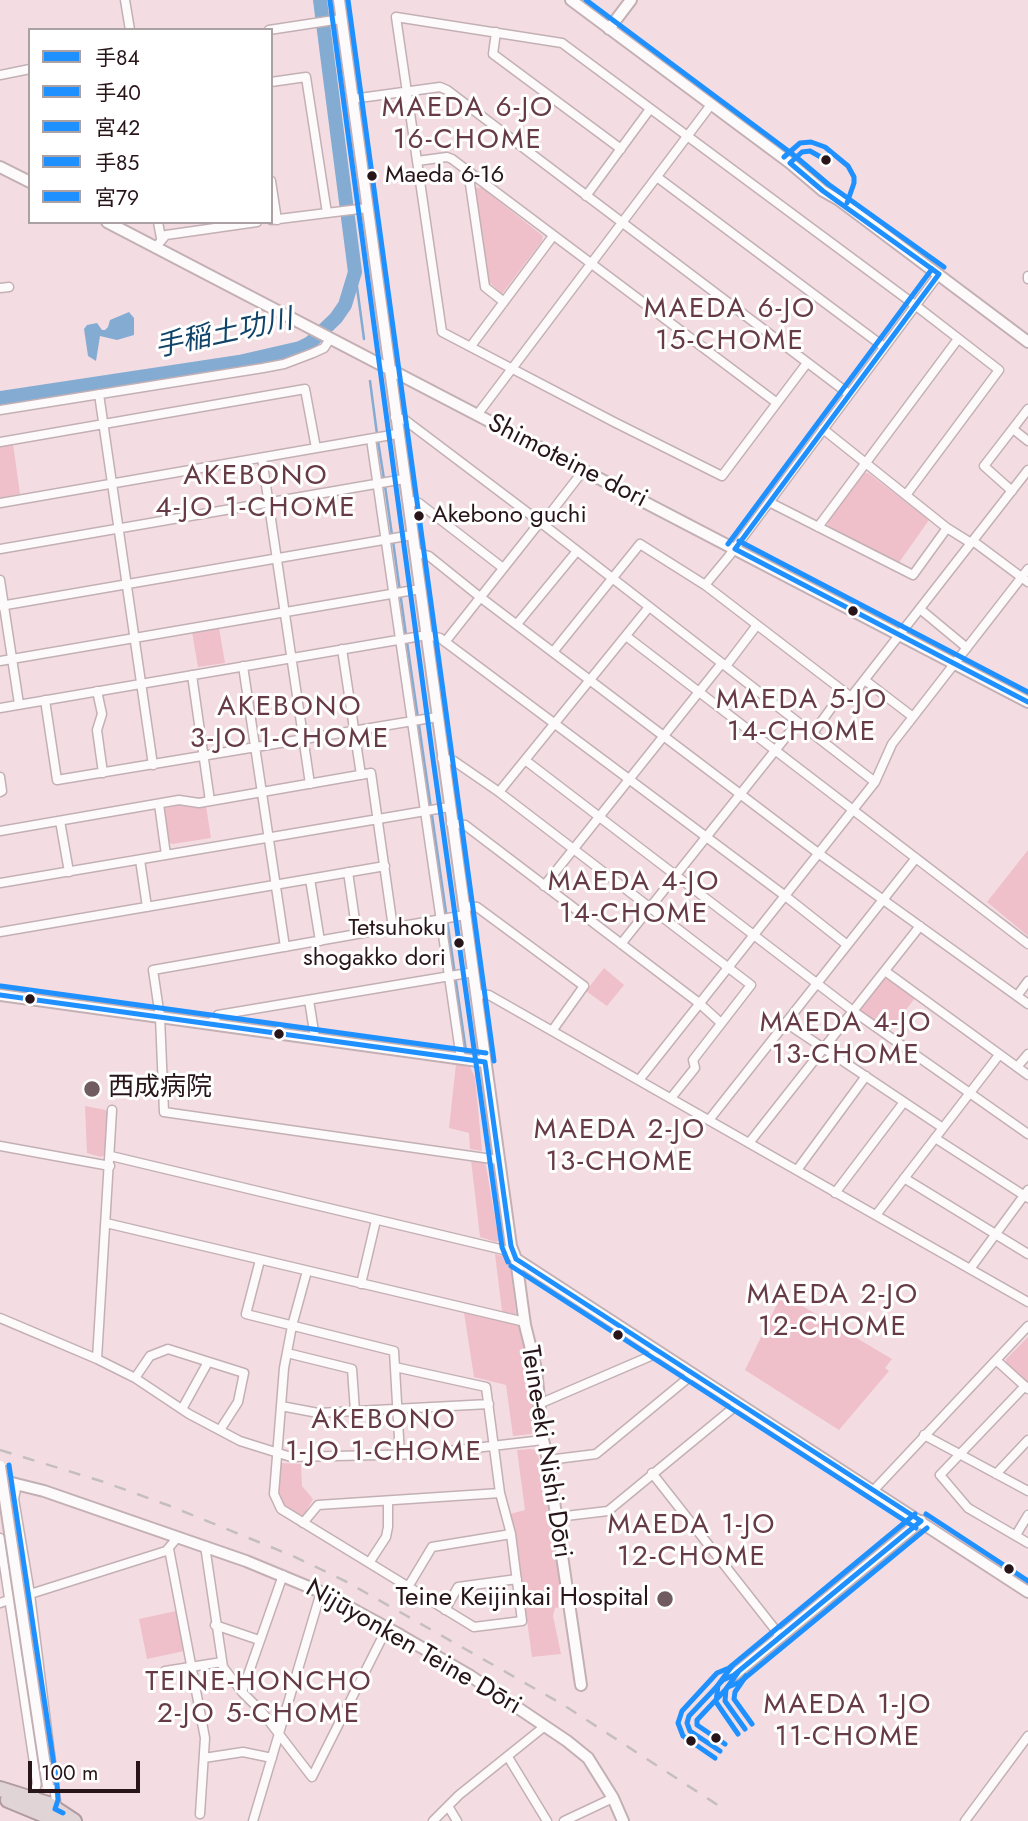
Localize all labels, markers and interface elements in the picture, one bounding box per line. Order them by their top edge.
legend [28,28,273,224]
text: 手84 [95,43,140,73]
text: 手40 [95,78,141,108]
district label: MAEDA 6-JO 16-CHOME [383,92,553,158]
text: 宮42 [95,113,140,143]
text: 手85 [95,148,139,178]
unlabelled marker [819,153,833,167]
place label: Maeda 6-16 [385,162,504,190]
marker: Maeda 6-16 [365,169,379,183]
text: 宮79 [95,183,139,213]
district label: MAEDA 6-JO 15-CHOME [645,293,815,359]
water label: 手稲土功川 [152,304,296,366]
street label: Shimoteine dori [482,408,652,516]
district label: AKEBONO 4-JO 1-CHOME [157,460,355,526]
place label: Akebono guchi [432,502,587,530]
marker: Akebono guchi [412,509,426,523]
unlabelled marker [846,604,860,618]
district label: MAEDA 5-JO 14-CHOME [717,684,887,750]
district label: AKEBONO 3-JO 1-CHOME [191,691,389,757]
district label: MAEDA 4-JO 14-CHOME [549,866,719,932]
place label: Tetsuhoku shogakko dori [303,915,446,971]
marker: Tetsuhoku shogakko dori [452,936,466,950]
unlabelled marker [23,992,37,1006]
district label: MAEDA 4-JO 13-CHOME [761,1007,931,1073]
unlabelled marker [272,1027,286,1041]
place label: 西成病院 [108,1073,212,1105]
marker: 西成病院 [82,1079,102,1099]
district label: MAEDA 2-JO 13-CHOME [535,1114,705,1180]
district label: MAEDA 2-JO 12-CHOME [748,1279,918,1345]
unlabelled marker [611,1328,625,1342]
street label: Teine-eki Nishi Dōri [513,1344,577,1560]
district label: AKEBONO 1-JO 1-CHOME [287,1404,481,1470]
district label: MAEDA 1-JO 12-CHOME [609,1509,775,1575]
unlabelled marker [1002,1562,1016,1576]
street label: Nijūyonken Teine Dōri [300,1574,526,1722]
place label: Teine Keijinkai Hospital [395,1583,649,1615]
marker: Teine Keijinkai Hospital [655,1589,675,1609]
district label: TEINE-HONCHO 2-JO 5-CHOME [147,1666,371,1732]
district label: MAEDA 1-JO 11-CHOME [765,1689,931,1755]
unlabelled marker [709,1731,723,1745]
unlabelled marker [684,1734,698,1748]
scale bar [32,1748,144,1792]
text: 100 m [41,1758,98,1788]

